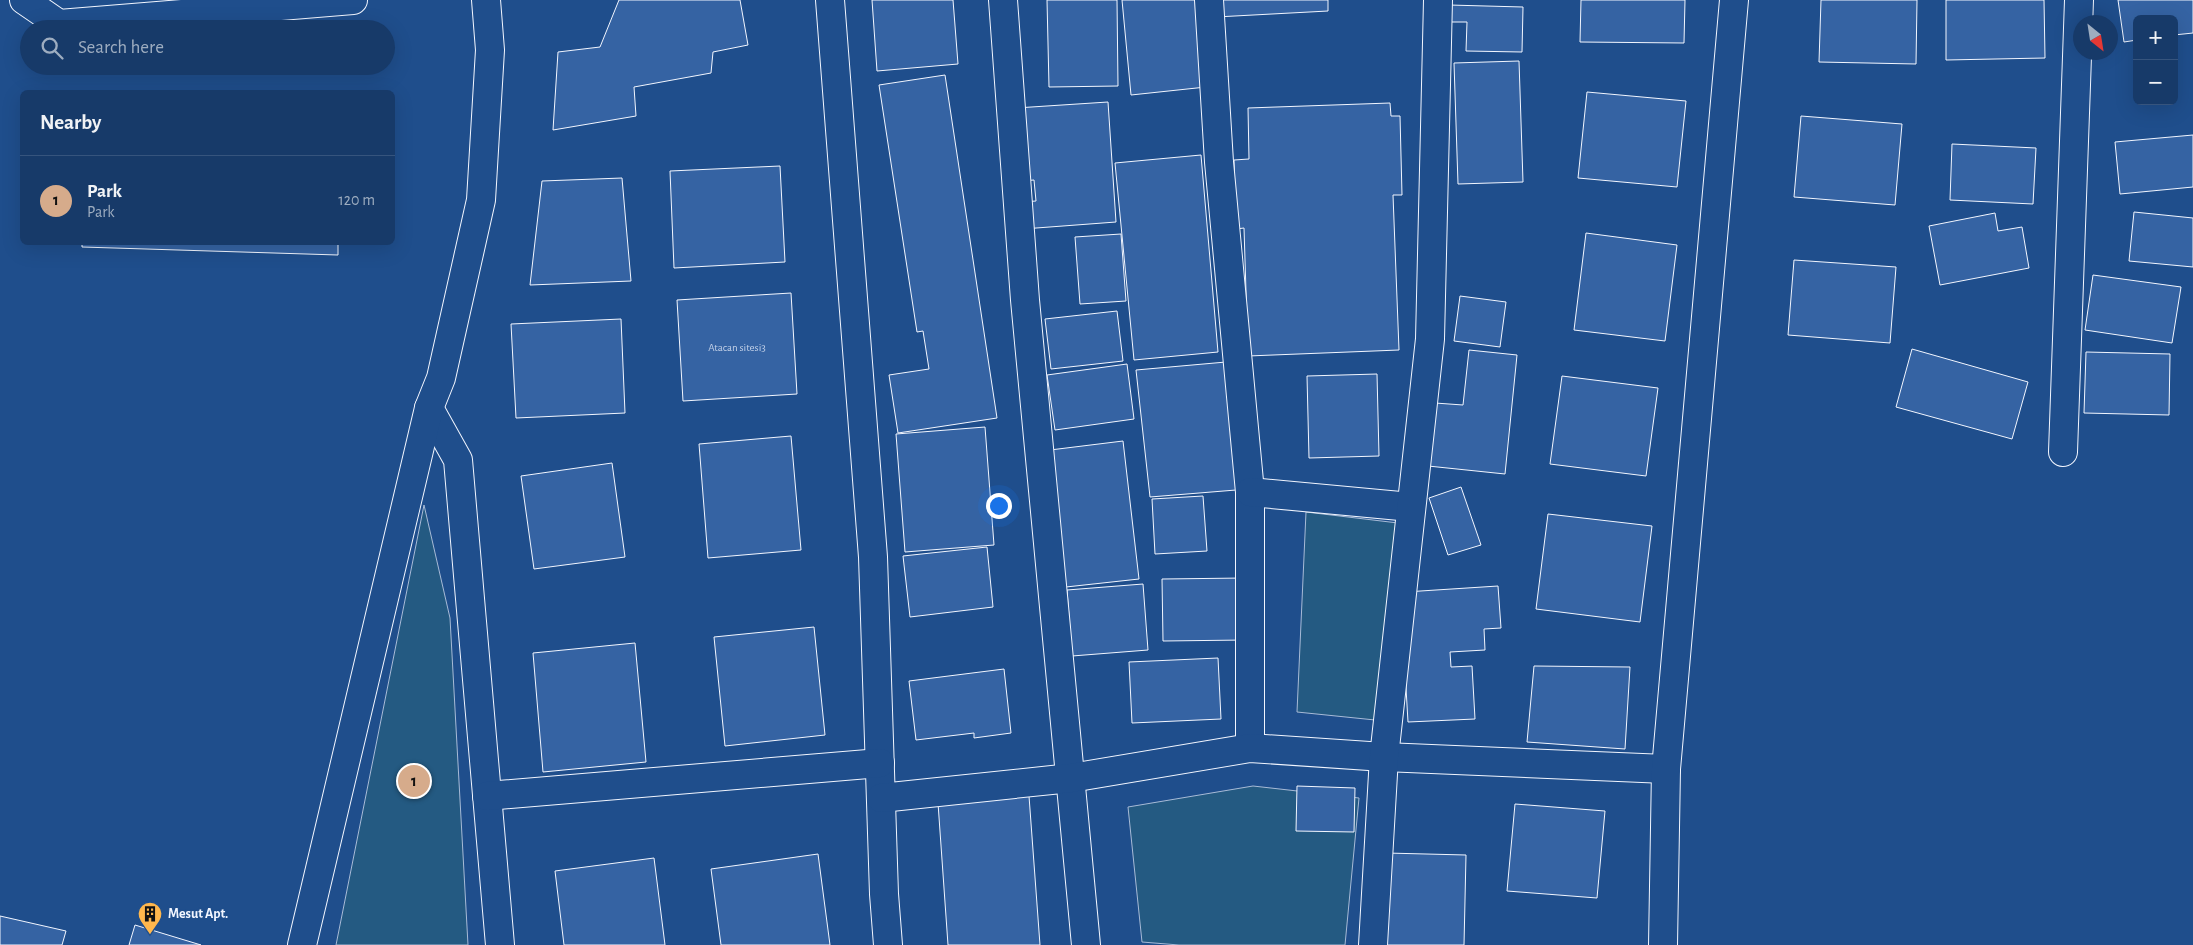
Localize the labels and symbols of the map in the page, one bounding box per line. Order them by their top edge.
north arrow [2073,15,2118,60]
house number: Atacan sitesi3 [708,342,766,353]
your location [986,493,1012,519]
pin: 1 [398,762,430,800]
building icon: Mesut Apt. [137,901,163,935]
place label: Mesut Apt. [168,907,228,921]

